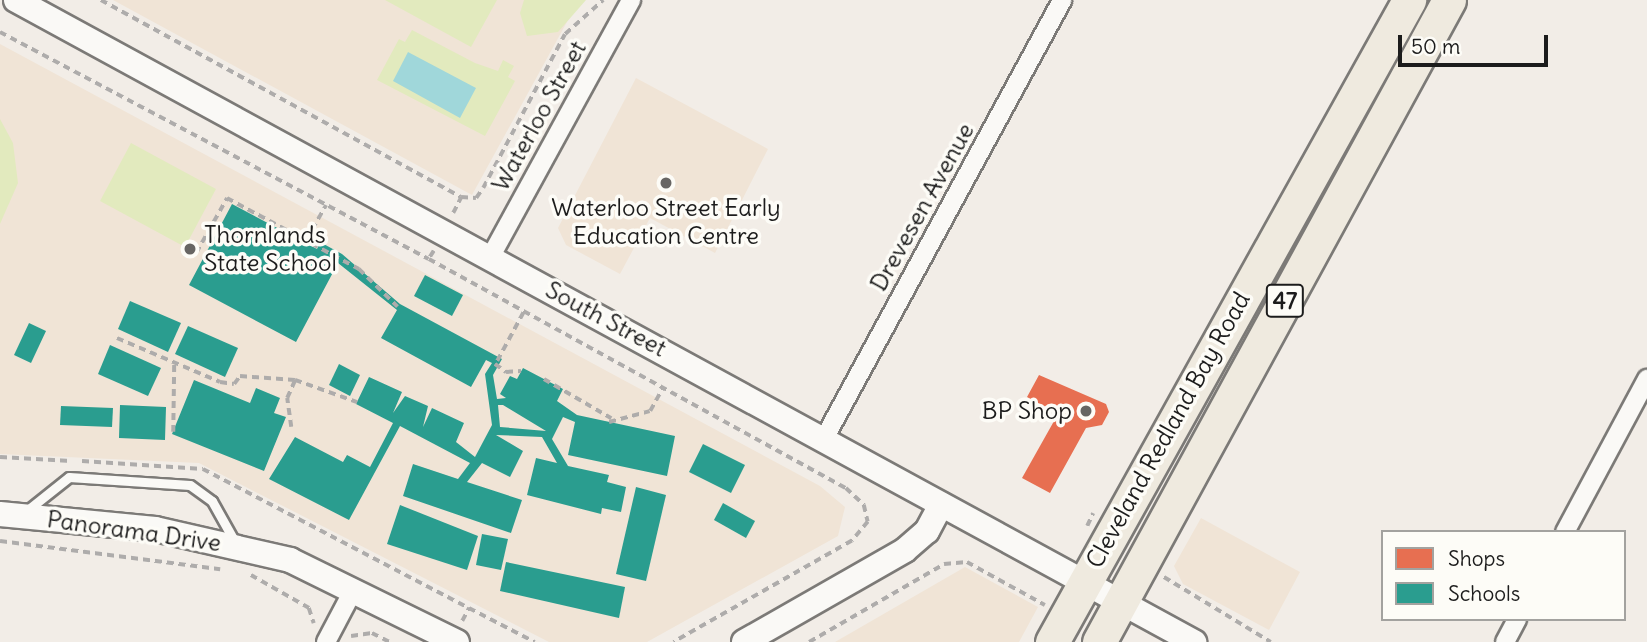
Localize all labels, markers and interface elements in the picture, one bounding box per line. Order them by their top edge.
scale bar [1402,21,1552,65]
text: 50 m [1411,33,1460,60]
street label: Waterloo Street [486,36,592,196]
street label: Drevesen Avenue [864,118,980,296]
marker: Waterloo Street Early Education Centre [658,175,674,191]
place label: Waterloo Street Early Education Centre [551,194,781,250]
place label: Thornlands State School [204,221,337,277]
marker: Thornlands State School [182,241,198,257]
street label: South Street [541,275,671,363]
road number: 47 [1266,282,1304,320]
street label: Cleveland Redland Bay Road [1080,287,1256,573]
place label: BP Shop [982,397,1072,425]
marker: BP Shop [1078,403,1094,419]
street label: Panorama Drive [45,505,223,557]
legend [1381,530,1626,621]
text: Shops [1448,545,1505,572]
text: Schools [1448,580,1520,607]

